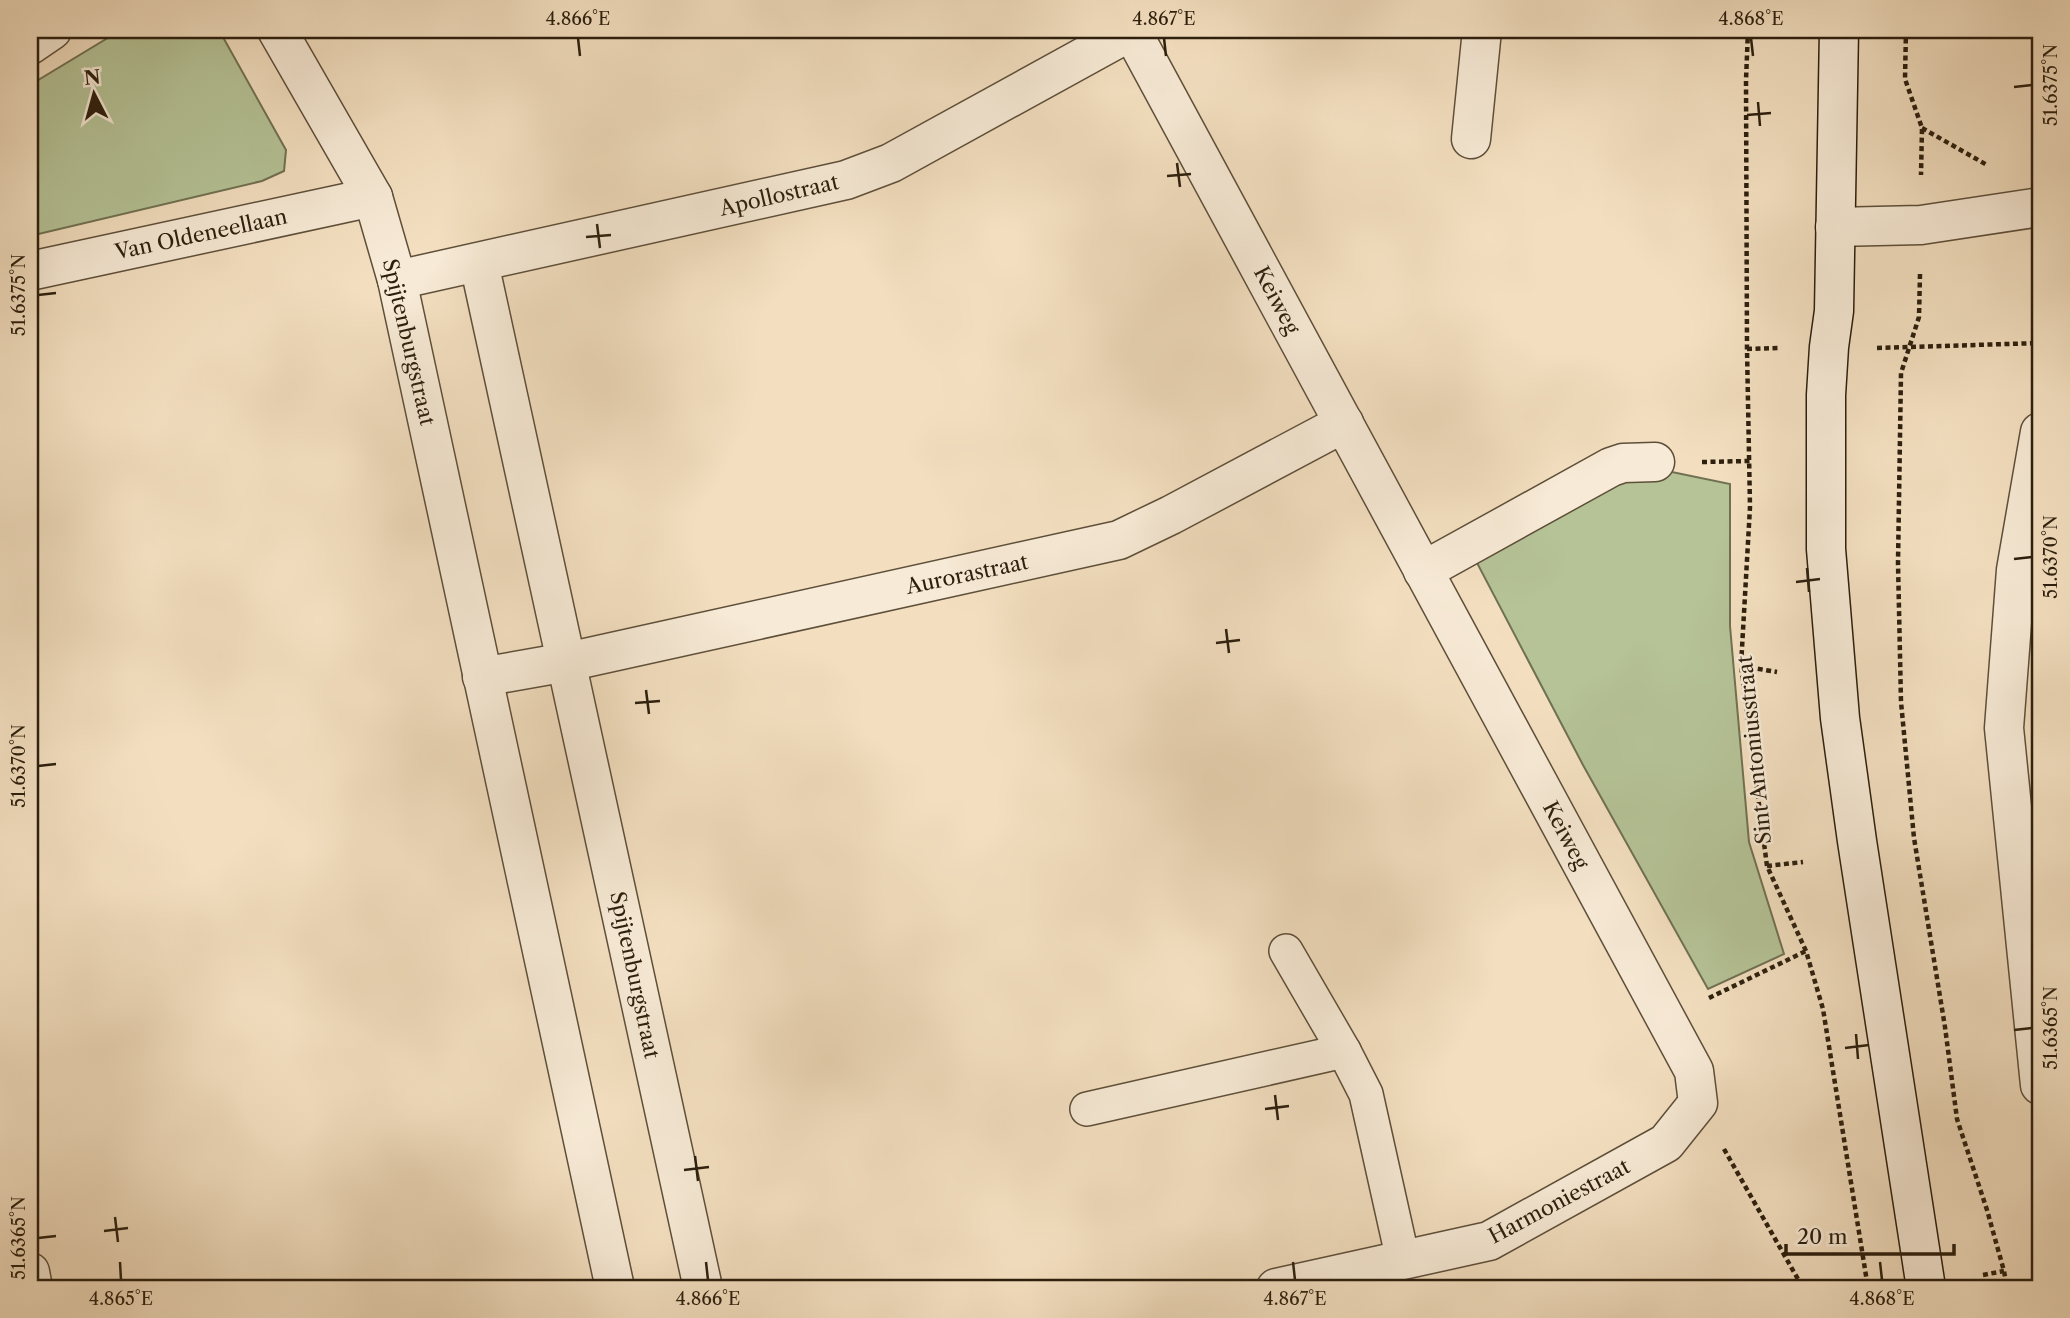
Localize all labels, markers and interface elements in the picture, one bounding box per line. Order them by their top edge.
text: 4.866°E [546,8,610,30]
text: 4.867°E [1132,8,1196,30]
text: 4.868°E [1718,8,1784,30]
text: 51.6375°N [2040,44,2062,126]
north arrow [60,60,130,130]
text: N [83,65,102,90]
street label: Apollostraat [716,169,842,221]
street label: Van Oldeneellaan [112,204,289,265]
text: 51.6375°N [8,254,30,336]
street label: Spijtenburgstraat [378,256,440,428]
street label: Keiweg [1249,262,1306,339]
text: 51.6370°N [2040,515,2062,599]
street label: Aurorastraat [903,549,1031,599]
street label: Sint Antoniusstraat [1732,654,1776,846]
text: 51.6370°N [8,724,30,808]
street label: Keiweg [1538,797,1595,874]
street label: Spijtenburgstraat [605,889,665,1061]
text: 51.6365°N [2040,986,2062,1070]
street label: Harmoniestraat [1484,1153,1634,1249]
text: 51.6365°N [8,1196,30,1280]
scale bar [1786,1213,1954,1257]
text: 20 m [1797,1224,1848,1249]
text: 4.865°E [89,1288,153,1310]
text: 4.866°E [676,1288,740,1310]
text: 4.867°E [1263,1288,1327,1310]
text: 4.868°E [1849,1288,1915,1310]

